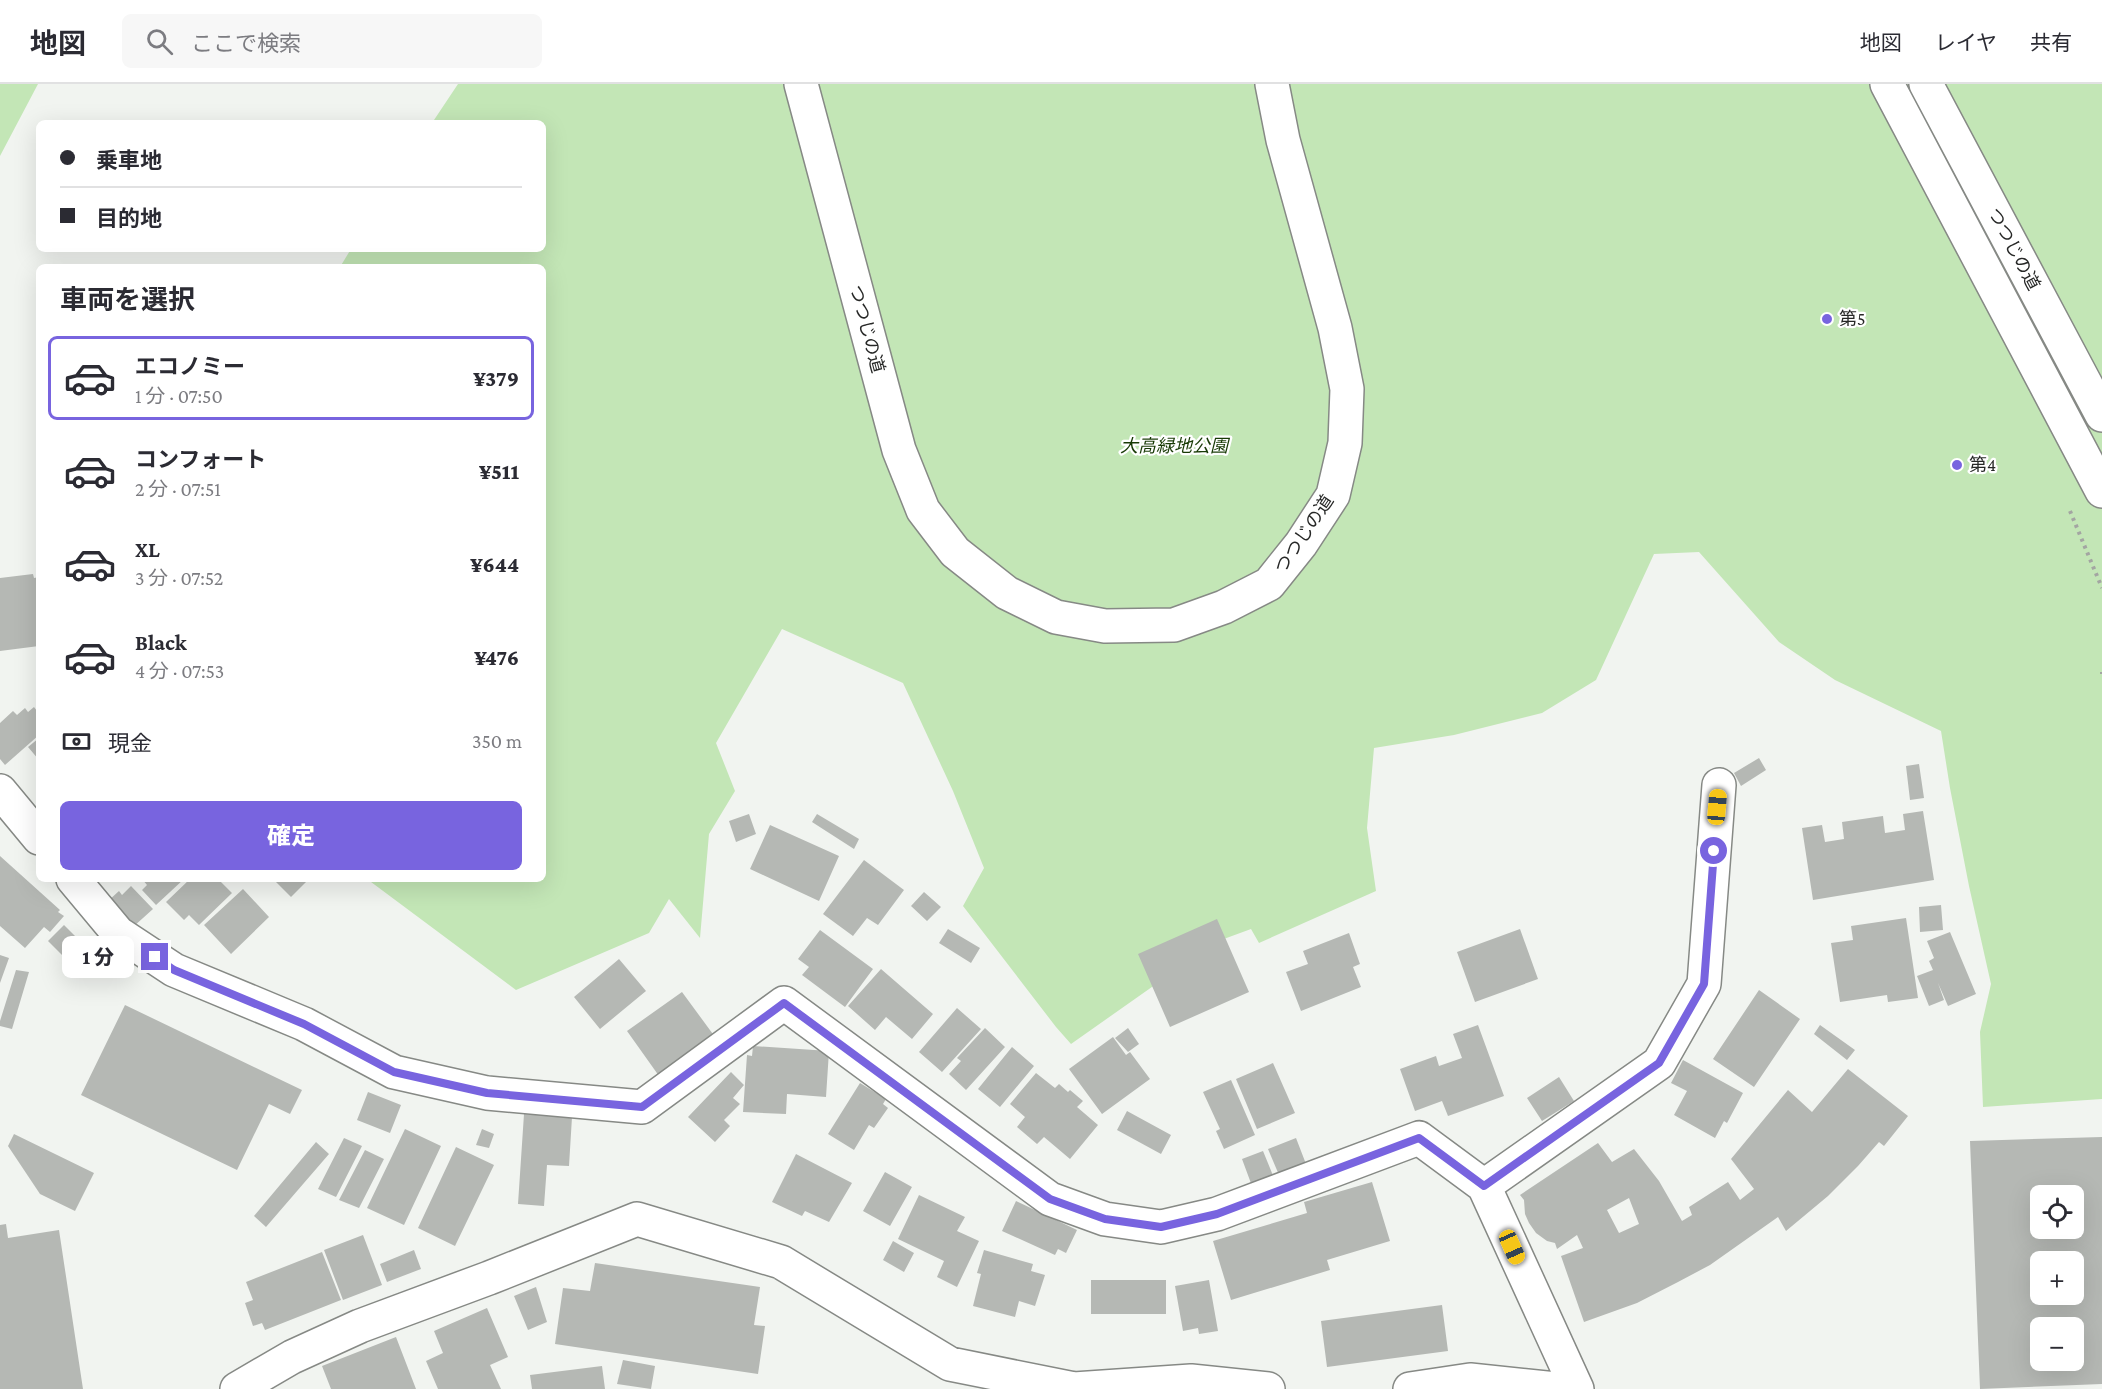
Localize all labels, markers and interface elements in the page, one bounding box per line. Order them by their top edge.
search box [122,14,542,68]
icon: search [143,25,176,58]
text: 地図 [30,28,86,59]
text: ここで検索 [191,31,301,56]
text: 地図 [1860,31,1902,55]
text: レイヤ [1935,31,1997,55]
text: 共有 [2030,31,2072,55]
text: 乗車地 [96,148,162,173]
street label: つつじの道 [1984,205,2044,293]
text: 目的地 [96,206,162,231]
street label: つつじの道 [846,283,888,375]
text: 車両を選択 [60,285,195,315]
place label: 第5 [1839,309,1866,329]
marker: 第5 [1820,312,1834,326]
icon: car [63,351,117,405]
text: エコノミー [135,354,245,379]
text: ¥379 [473,366,519,391]
text: 1 分 · 07:50 [135,385,223,407]
park label: 大高緑地公園 [1120,436,1231,456]
icon: car [63,444,117,498]
text: コンフォート [135,447,266,472]
place label: 第4 [1969,455,1996,475]
marker: 第4 [1950,458,1964,472]
text: ¥511 [479,459,519,484]
text: 2 分 · 07:51 [135,478,221,500]
street label: つつじの道 [1271,491,1337,577]
icon: car [63,537,117,591]
text: XL [135,537,160,562]
text: ¥644 [470,552,519,577]
text: 3 分 · 07:52 [135,567,223,589]
icon: car [63,630,117,684]
text: Black [135,630,187,655]
text: ¥476 [474,645,519,670]
text: 4 分 · 07:53 [135,660,224,682]
icon: cash [60,725,93,758]
text: 350 m [472,730,522,752]
text: 現金 [108,731,152,756]
car [1706,788,1728,826]
button: 確定 [60,801,522,870]
route start [1700,837,1727,864]
callout: 1 分 [62,936,134,978]
route end [141,943,168,970]
text: 1 分 [82,946,114,968]
map controls [2030,1185,2084,1371]
button: locate [2030,1185,2084,1239]
car [1496,1227,1528,1267]
button: + [2030,1251,2084,1305]
button: − [2030,1317,2084,1371]

